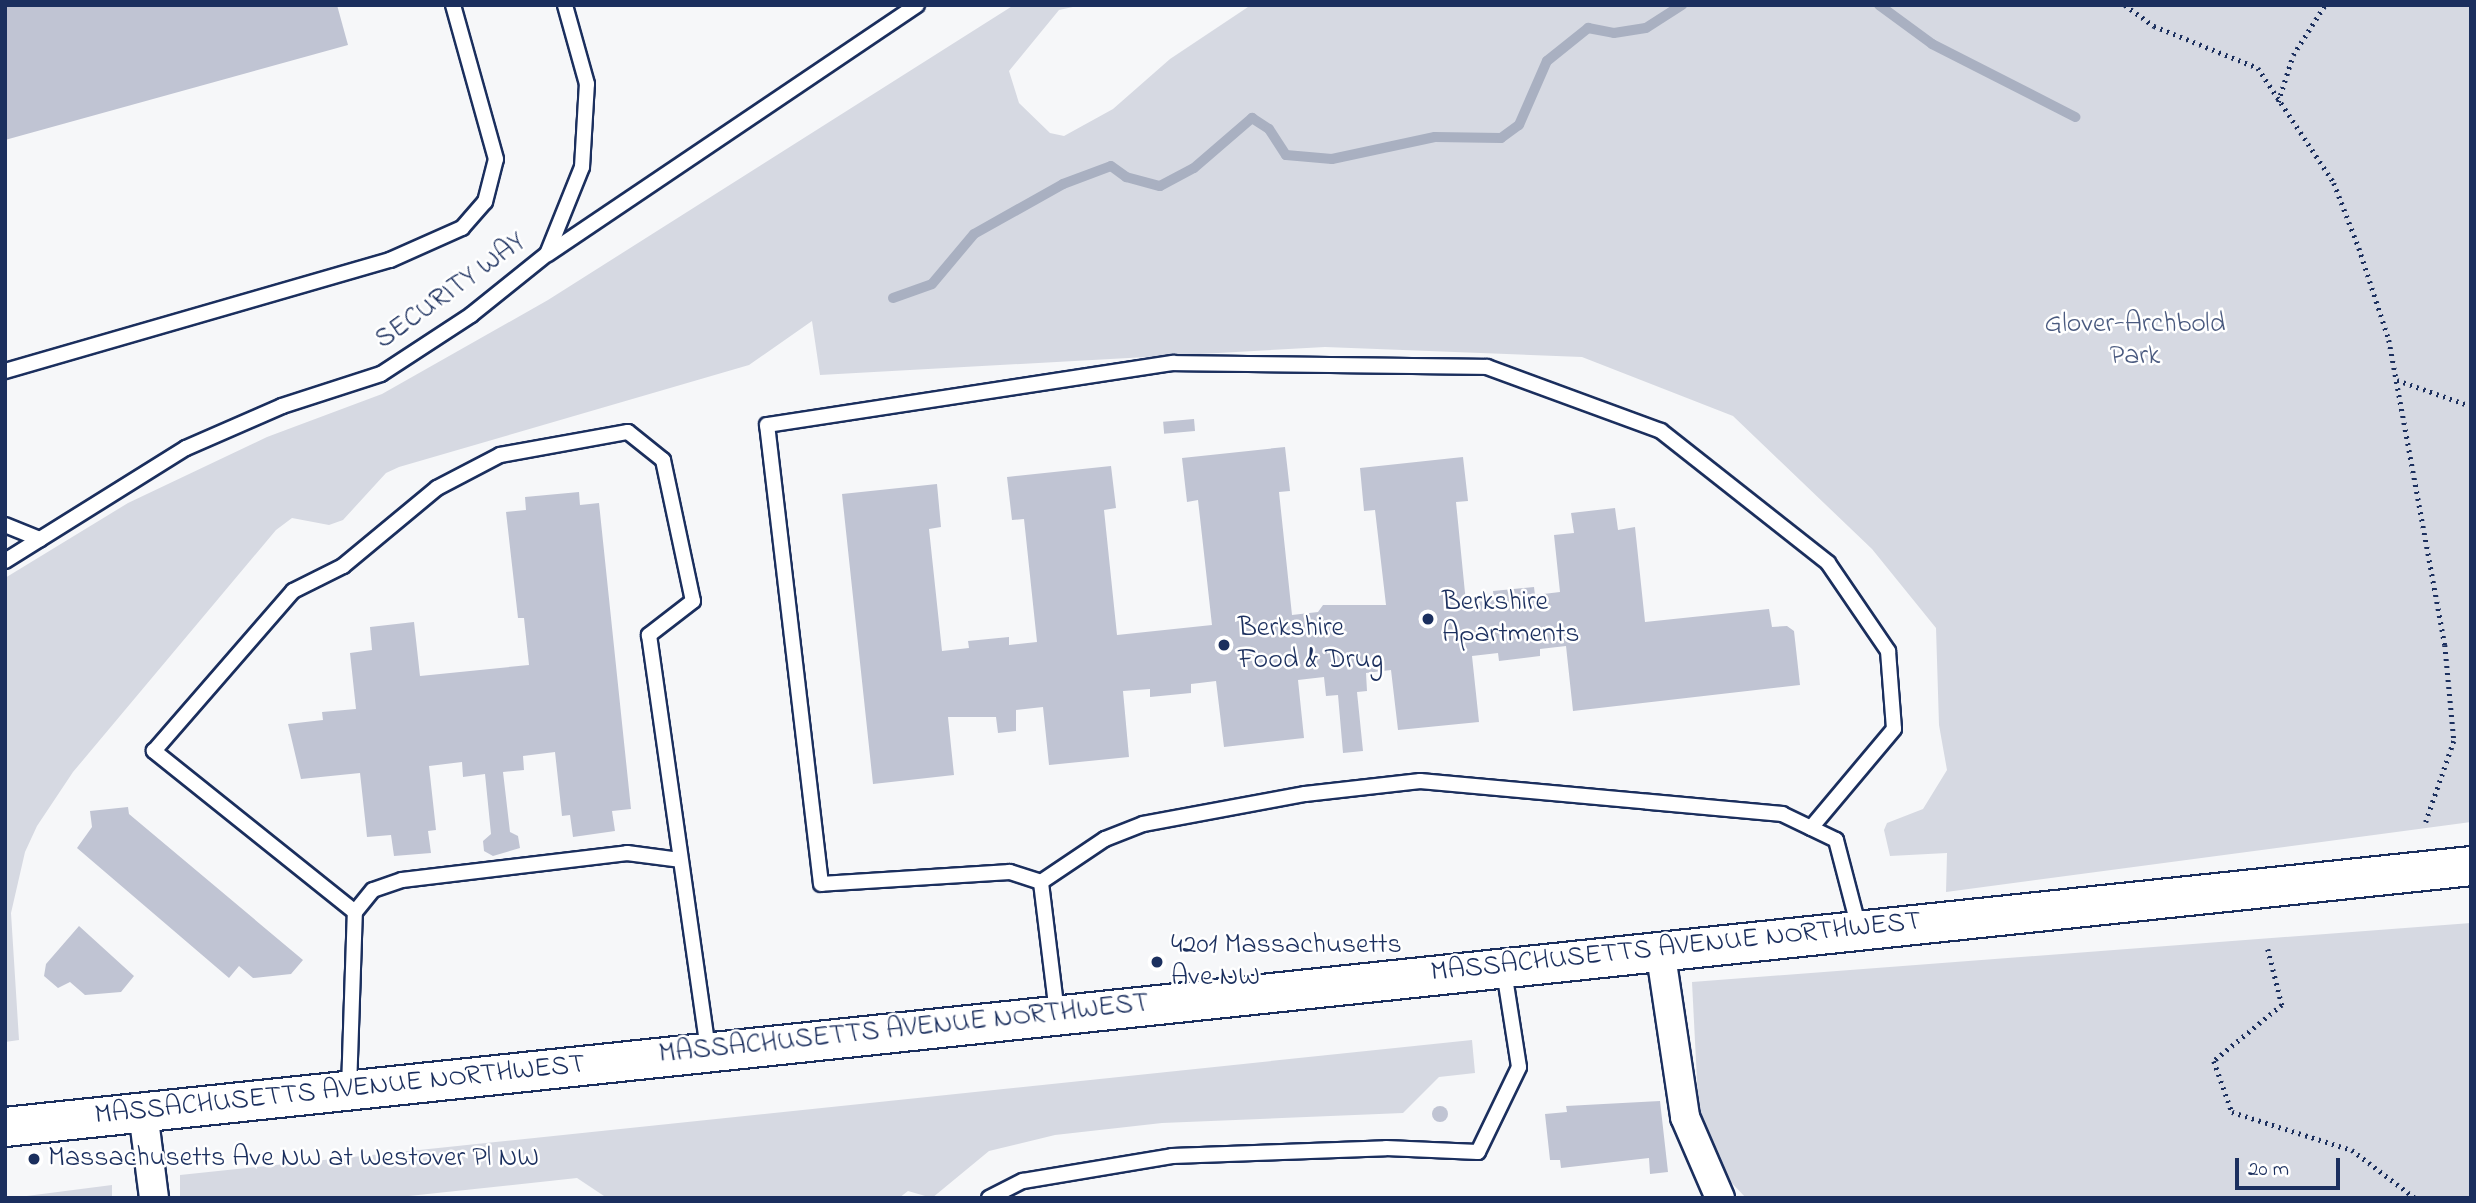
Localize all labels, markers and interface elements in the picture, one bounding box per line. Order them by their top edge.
street label: SECURITY WAY [369,226,533,358]
park label: Glover-Archbold Park [2045,308,2225,374]
place label: Berkshire Apartments [1442,586,1579,652]
marker: Berkshire Apartments [1420,611,1436,627]
place label: Berkshire Food & Drug [1238,612,1383,678]
marker: Berkshire Food & Drug [1216,637,1232,653]
street label: MASSACHUSETTS AVENUE NORTHWEST [1429,906,1923,990]
place label: 4201 Massachusetts Ave NW [1171,929,1402,995]
marker: 4201 Massachusetts Ave NW [1149,954,1165,970]
street label: MASSACHUSETTS AVENUE NORTHWEST [657,988,1151,1072]
street label: MASSACHUSETTS AVENUE NORTHWEST [93,1049,587,1133]
place label: Massachusetts Ave NW at Westover Pl NW [48,1142,539,1176]
scale bar [2238,1144,2343,1188]
marker: Massachusetts Ave NW at Westover Pl NW [26,1151,42,1167]
text: 20 m [2248,1155,2289,1185]

